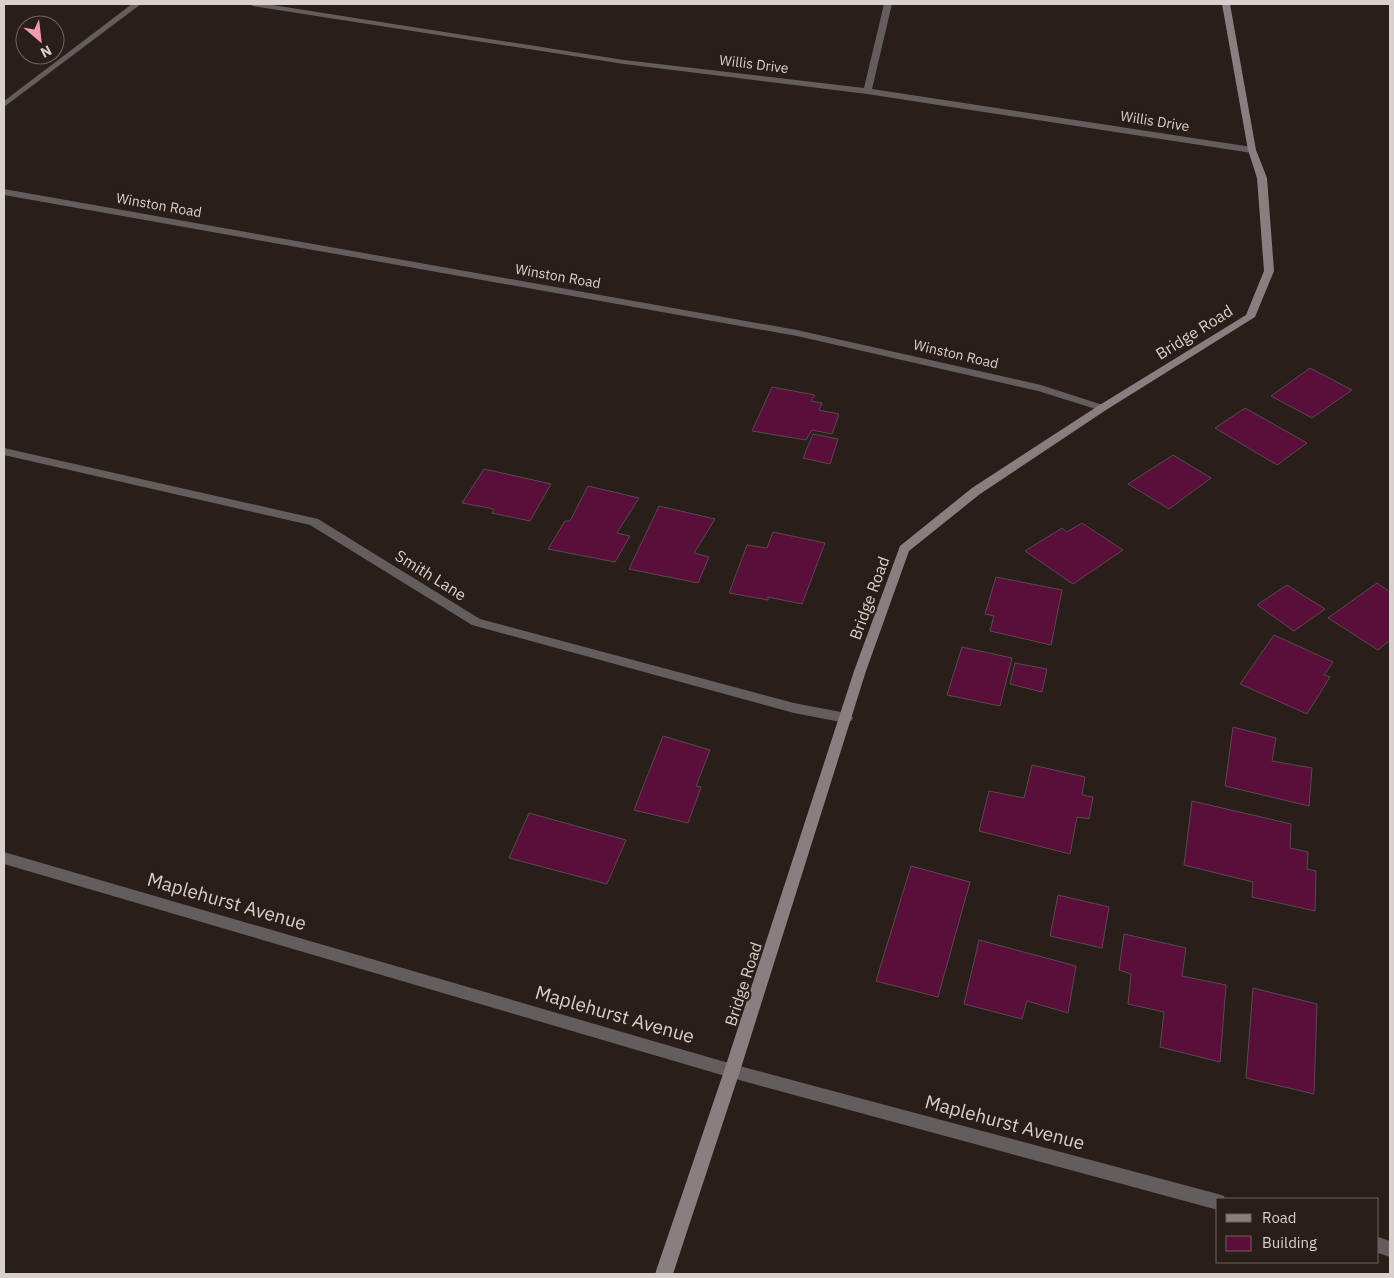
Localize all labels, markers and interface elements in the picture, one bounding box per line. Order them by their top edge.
north arrow [15,15,65,65]
text: N [37,41,55,62]
street label: Willis Drive [718,51,790,77]
street label: Willis Drive [1119,107,1191,135]
street label: Winston Road [115,189,203,221]
street label: Winston Road [514,260,602,292]
street label: Bridge Road [1152,300,1236,364]
street label: Winston Road [912,335,1000,373]
street label: Smith Lane [392,545,470,605]
street label: Bridge Road [845,554,893,642]
street label: Maplehurst Avenue [145,867,309,935]
street label: Bridge Road [720,939,766,1029]
street label: Maplehurst Avenue [533,980,697,1048]
street label: Maplehurst Avenue [922,1089,1088,1155]
legend [1216,1198,1379,1263]
text: Road [1262,1208,1297,1227]
text: Building [1262,1233,1317,1252]

